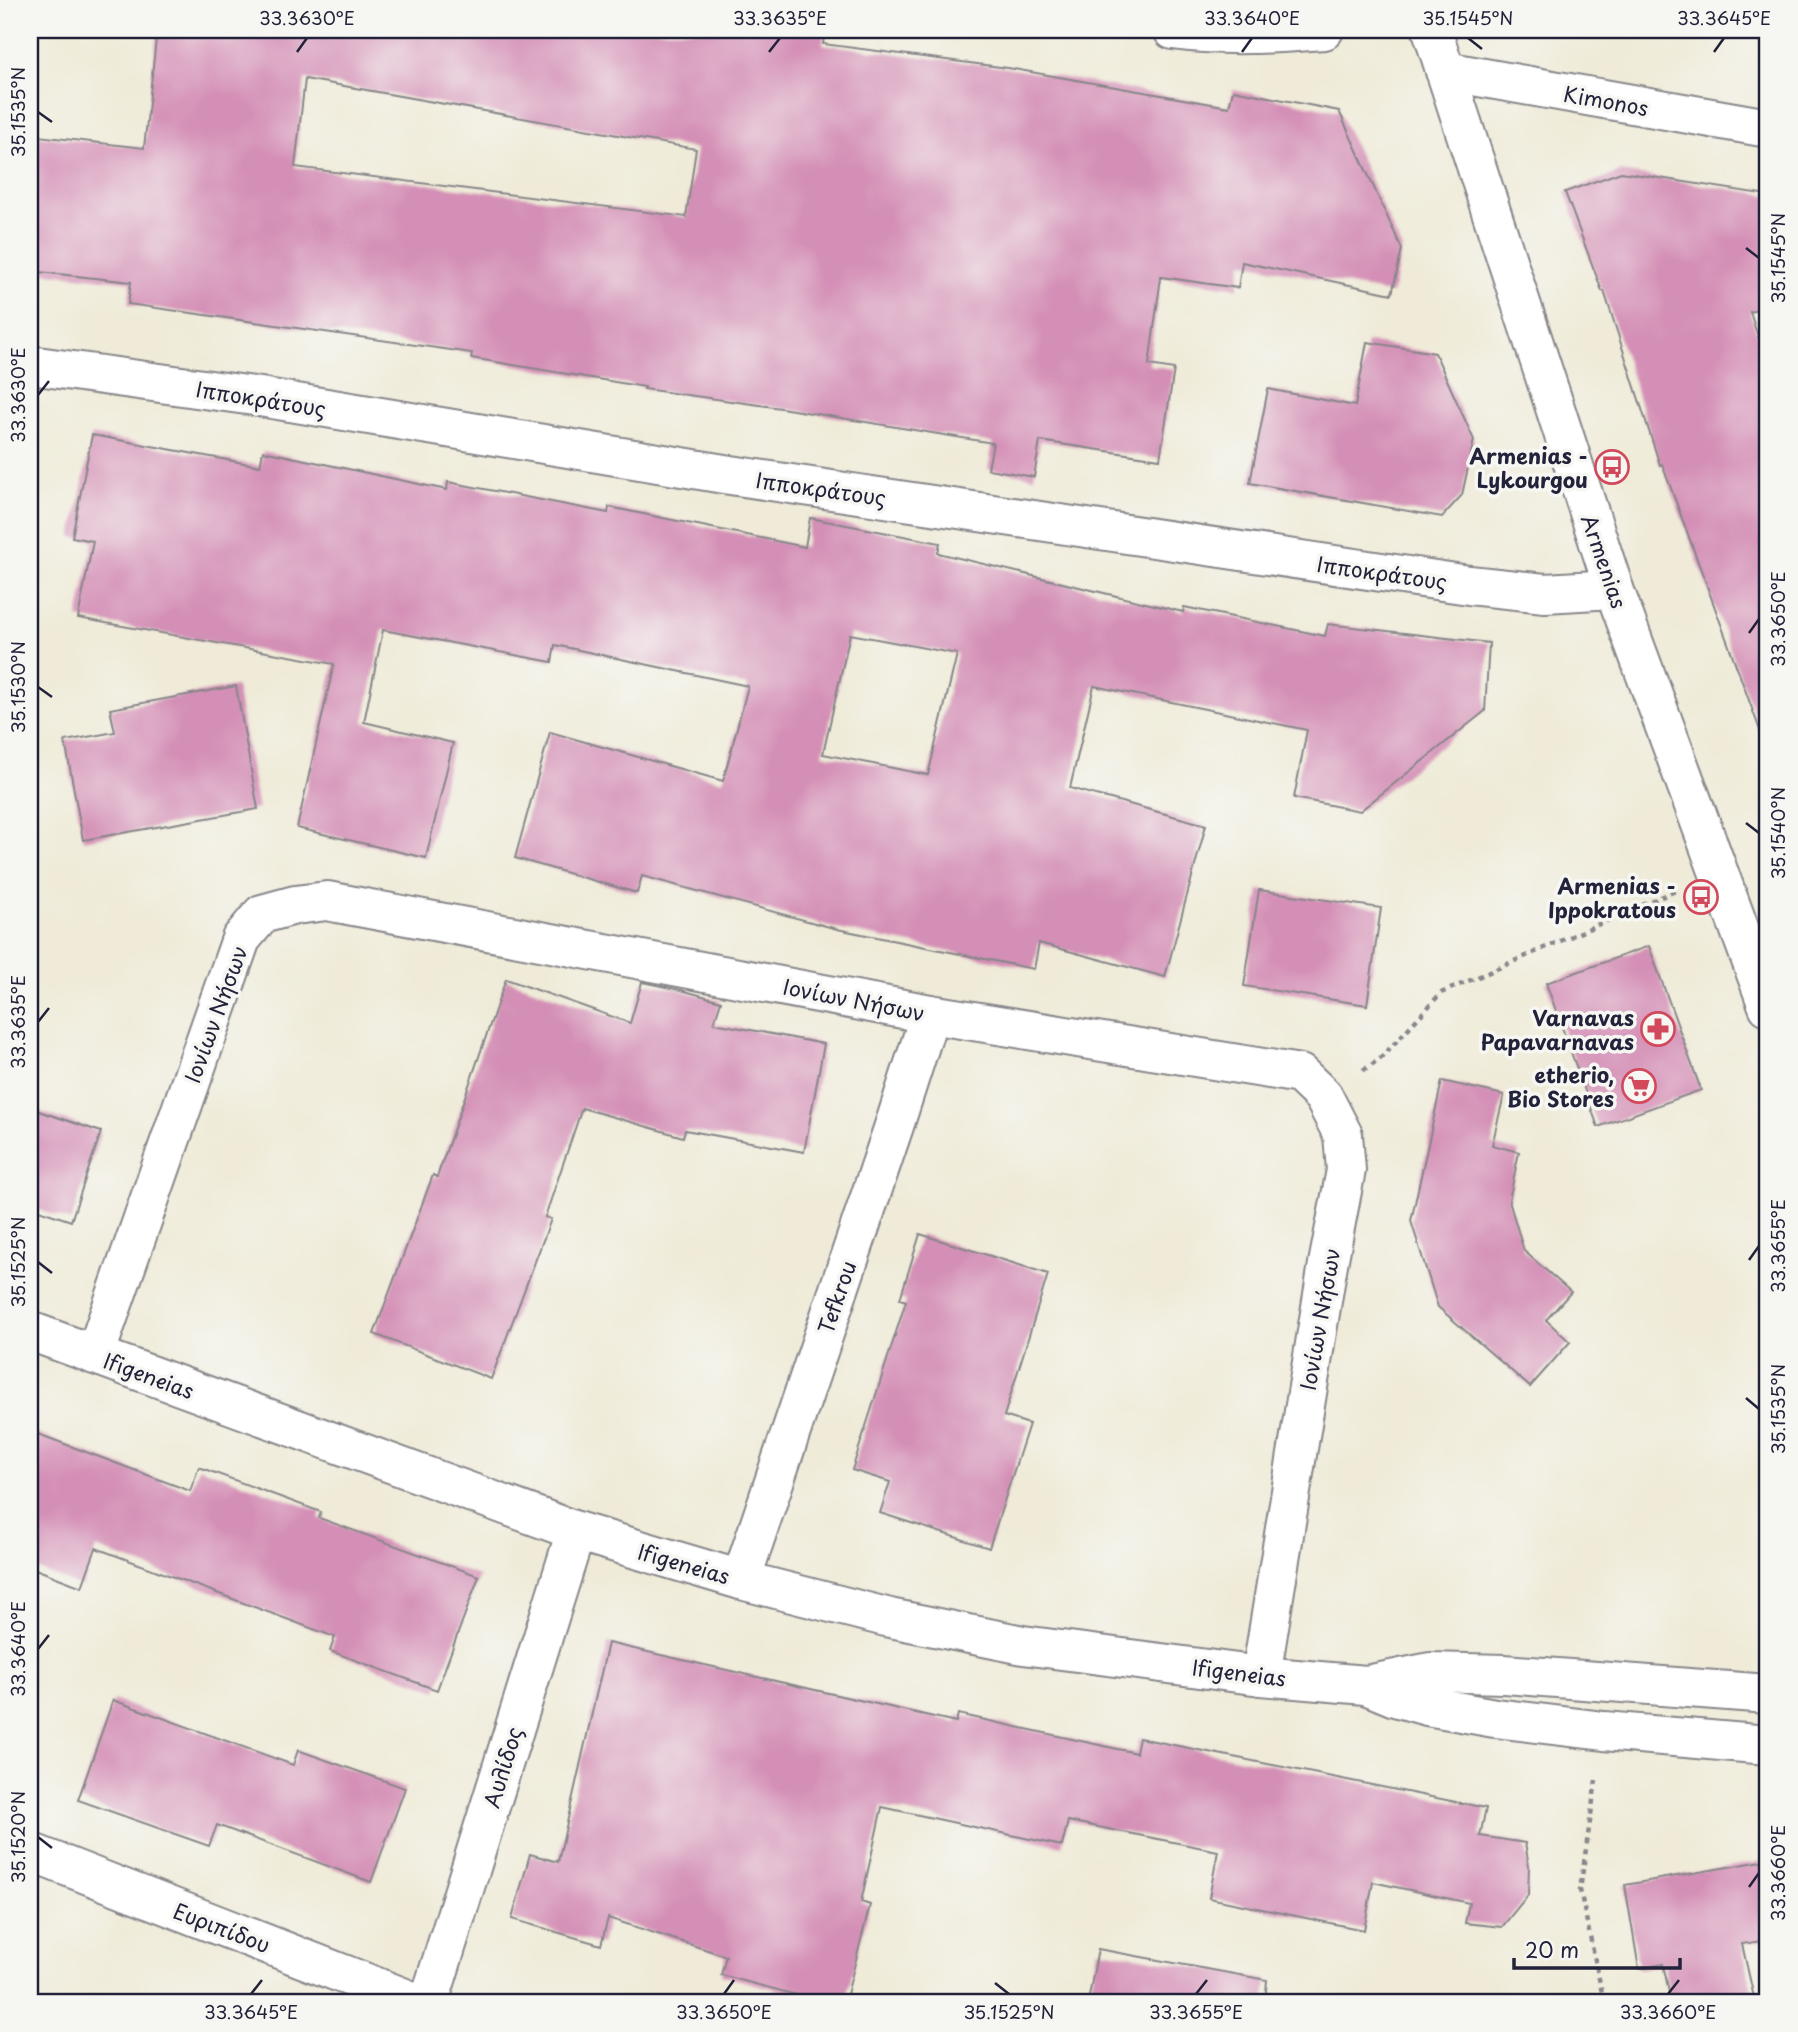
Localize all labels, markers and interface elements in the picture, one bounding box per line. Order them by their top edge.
text: 33.3630°E [259,4,355,31]
text: 33.3635°E [733,4,827,31]
text: 33.3640°E [1204,4,1300,31]
text: 35.1545°N [1423,4,1513,31]
text: 33.3645°E [1677,4,1771,31]
text: 35.1535°N [4,67,31,157]
street label: Kimonos [1561,77,1651,123]
text: 35.1545°N [1764,213,1791,303]
text: 33.3630°E [4,347,31,443]
street label: Ιπποκράτους [194,372,328,424]
place label: Armenias - Lykourgou [1470,439,1588,495]
bus stop icon: Armenias - Lykourgou [1593,448,1631,486]
street label: Ιπποκράτους [754,463,888,513]
street label: Armenias [1574,510,1636,612]
street label: Ιπποκράτους [1315,547,1449,597]
text: 33.3650°E [1764,571,1791,667]
text: 35.1530°N [4,641,31,733]
text: 35.1540°N [1764,787,1791,879]
place label: Armenias - Ippokratous [1548,869,1676,925]
bus stop icon: Armenias - Ippokratous [1682,878,1720,916]
street label: Ιονίων Νήσων [175,941,255,1087]
street label: Ιονίων Νήσων [780,970,928,1028]
text: 33.3635°E [4,975,31,1069]
place label: Varnavas Papavarnavas [1481,1001,1634,1057]
pharmacy icon: Varnavas Papavarnavas [1639,1010,1677,1048]
place label: etherio, Bio Stores [1507,1058,1614,1114]
supermarket icon: etherio, Bio Stores [1620,1067,1658,1105]
text: 33.3655°E [1764,1199,1791,1293]
text: 35.1525°N [4,1216,31,1308]
street label: Ιονίων Νήσων [1291,1245,1347,1393]
street label: Tefkrou [809,1256,863,1338]
street label: Ifigeneias [99,1344,199,1406]
text: 35.1535°N [1764,1364,1791,1454]
street label: Ifigeneias [634,1535,734,1591]
text: 33.3640°E [4,1601,31,1697]
street label: Ifigeneias [1190,1650,1288,1694]
street label: Αυλίδος [475,1723,529,1811]
text: 35.1520°N [4,1791,31,1883]
text: 33.3660°E [1764,1825,1791,1921]
street label: Ευριπίδου [169,1894,275,1960]
scale bar [1514,1927,1681,1971]
text: 20 m [1525,1933,1579,1965]
text: 33.3645°E [204,1998,298,2025]
text: 33.3650°E [676,1998,772,2025]
text: 35.1525°N [963,1998,1055,2025]
text: 33.3655°E [1149,1998,1243,2025]
text: 33.3660°E [1620,1998,1716,2025]

